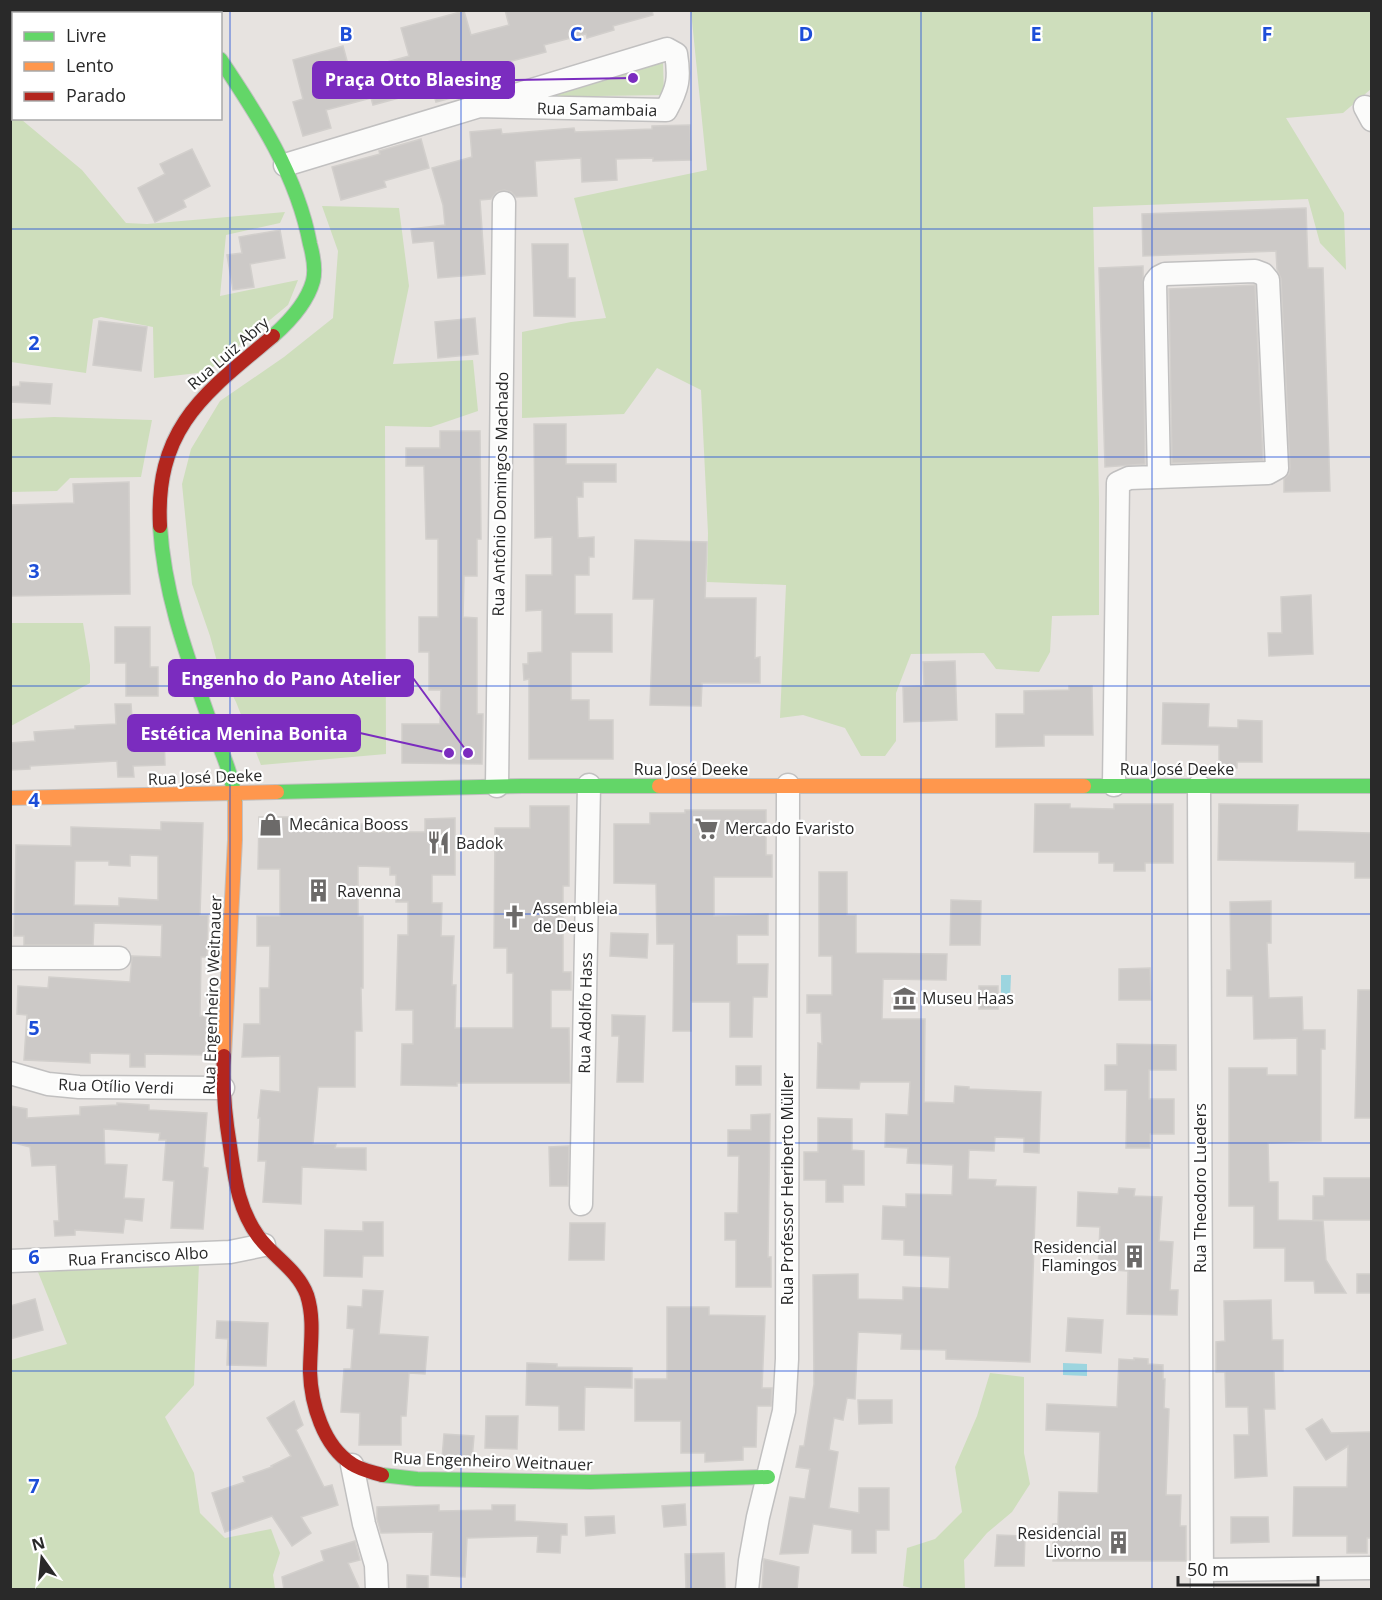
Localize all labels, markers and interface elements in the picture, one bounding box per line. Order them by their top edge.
legend [12,12,222,120]
text: B [339,20,353,47]
text: C [570,20,583,47]
text: D [799,20,813,47]
text: E [1030,20,1042,47]
text: F [1262,20,1272,47]
text: Livre [66,23,106,47]
text: Lento [66,53,114,77]
callout: Praça Otto Blaesing [313,62,514,98]
text: Praça Otto Blaesing [325,67,501,91]
text: Parado [66,83,126,107]
street label: Rua Samambaia [537,97,657,121]
street label: Rua Luiz Abry [183,311,274,394]
text: 2 [28,329,40,356]
street label: Rua Antônio Domingos Machado [487,371,513,617]
text: 3 [28,557,40,584]
callout: Engenho do Pano Atelier [169,660,413,696]
text: Engenho do Pano Atelier [181,666,401,690]
callout: Estética Menina Bonita [128,715,360,751]
text: Estética Menina Bonita [140,721,348,745]
street label: Rua José Deeke [634,758,748,780]
street label: Rua José Deeke [1120,758,1234,780]
street label: Rua José Deeke [147,764,263,790]
text: 4 [28,786,40,813]
shop icon: Mecânica Booss [258,811,284,837]
place label: Mecânica Booss [289,813,408,835]
supermarket icon: Mercado Evaristo [694,815,720,841]
place label: Mercado Evaristo [725,817,854,839]
restaurant icon: Badok [425,830,451,856]
place label: Badok [456,832,504,854]
building icon: Ravenna [306,878,332,904]
place label: Ravenna [337,880,401,902]
street label: Rua Engenheiro Weitnauer [198,894,226,1095]
place label: Assembleia de Deus [533,897,618,937]
church icon: Assembleia de Deus [502,904,528,930]
street label: Rua Adolfo Hass [573,952,597,1074]
museum icon: Museu Haas [891,985,917,1011]
place label: Museu Haas [922,987,1014,1009]
text: 5 [28,1014,40,1041]
street label: Rua Professor Heriberto Müller [776,1072,798,1305]
street label: Rua Otílio Verdi [58,1073,174,1099]
street label: Rua Theodoro Lueders [1189,1103,1211,1273]
place label: Residencial Flamingos [1033,1236,1117,1276]
street label: Rua Francisco Albo [67,1241,209,1271]
text: 6 [28,1243,40,1270]
building icon: Residencial Flamingos [1122,1243,1148,1269]
street label: Rua Engenheiro Weitnauer [393,1447,594,1475]
text: 7 [28,1472,40,1499]
place label: Residencial Livorno [1017,1522,1101,1562]
north arrow [12,1528,72,1588]
building icon: Residencial Livorno [1106,1529,1132,1555]
text: N [29,1531,47,1556]
scale bar [1178,1549,1318,1587]
text: 50 m [1187,1557,1229,1581]

